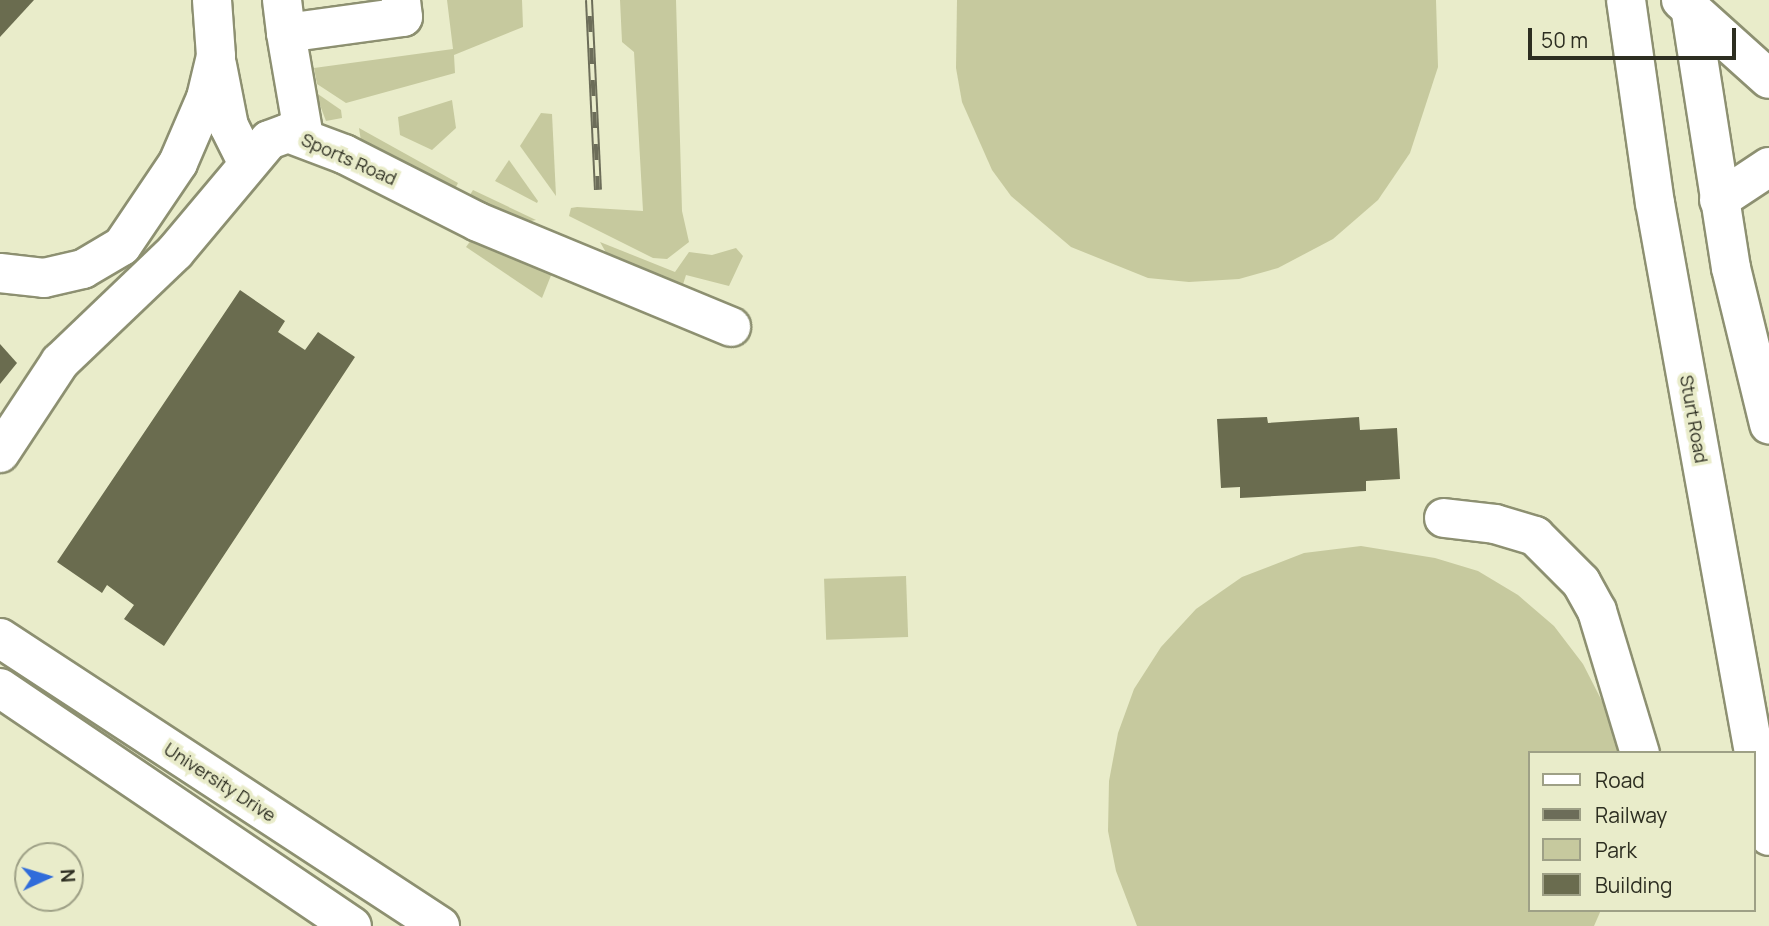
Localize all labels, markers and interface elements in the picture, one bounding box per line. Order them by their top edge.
scale bar [1531,14,1739,58]
text: 50 m [1541,26,1588,54]
street label: Sports Road [298,128,400,190]
street label: Sturt Road [1676,373,1712,465]
street label: University Drive [160,738,280,826]
legend [1528,751,1755,912]
text: Road [1595,766,1645,794]
text: Railway [1595,801,1667,829]
text: Park [1595,836,1637,864]
north arrow [14,842,84,912]
text: N [55,868,81,883]
text: Building [1595,871,1672,899]

